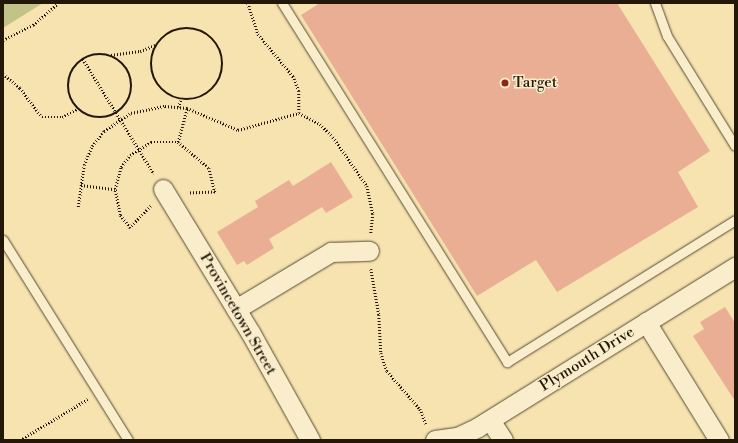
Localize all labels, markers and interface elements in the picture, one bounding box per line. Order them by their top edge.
place label: Target [513,74,557,92]
marker: Target [500,78,510,88]
street label: Provincetown Street [196,250,280,378]
street label: Plymouth Drive [536,323,638,395]

